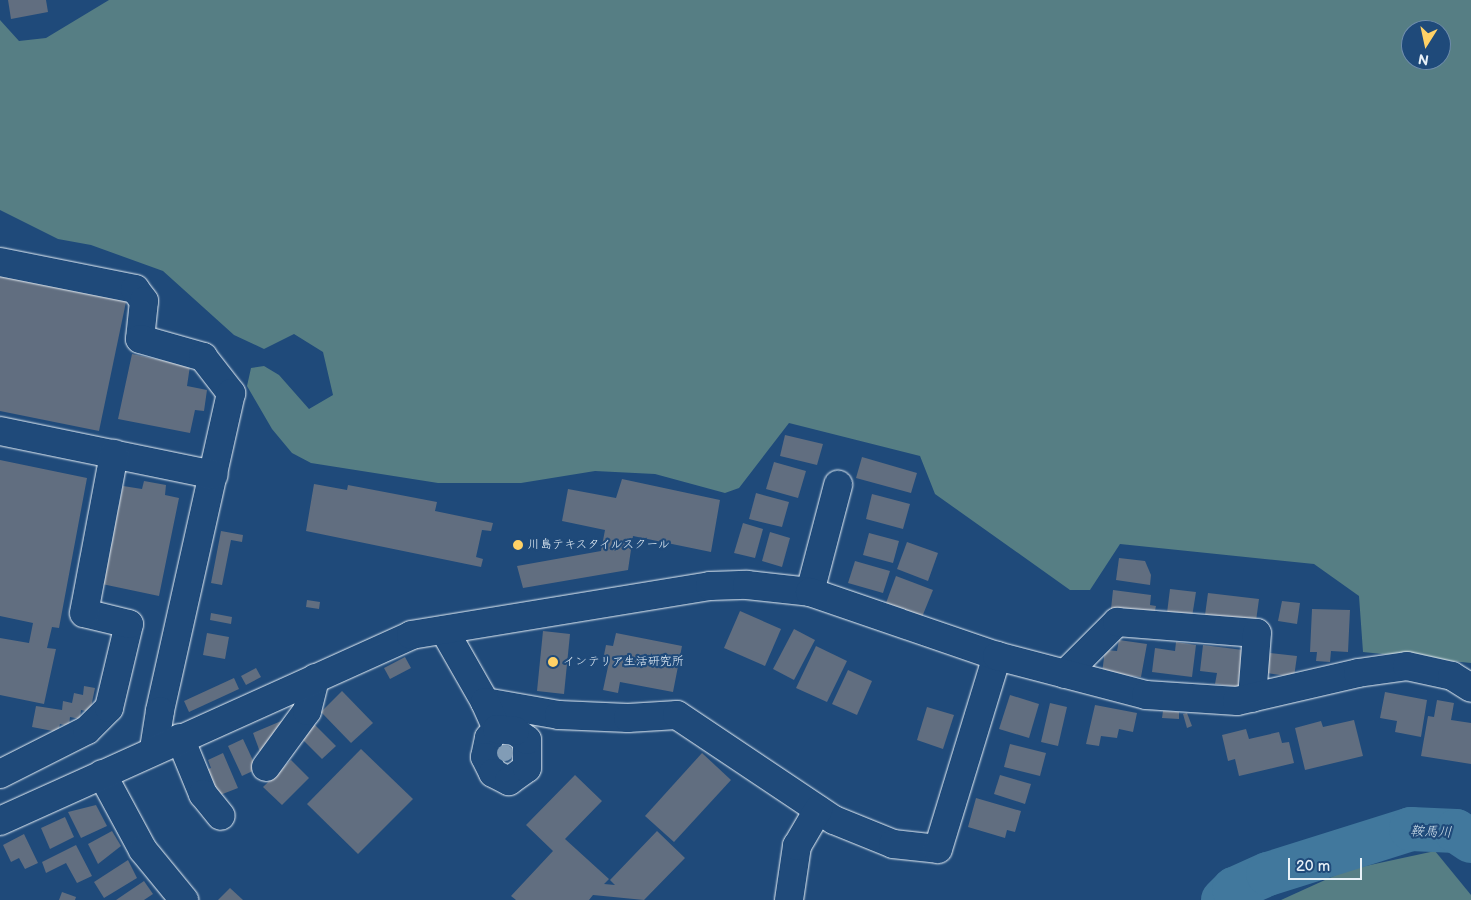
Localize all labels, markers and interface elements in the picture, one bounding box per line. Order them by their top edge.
north arrow [1401,20,1451,70]
text: N [1417,50,1430,69]
place label: 川島テキスタイルスクール [528,538,672,552]
marker: 川島テキスタイルスクール [512,539,524,551]
place label: インテリア生活研究所 [563,655,683,669]
marker: インテリア生活研究所 [547,656,559,668]
water label: 鞍馬川 [1410,823,1452,841]
scale bar [1291,848,1365,880]
text: 20 m [1296,857,1330,876]

